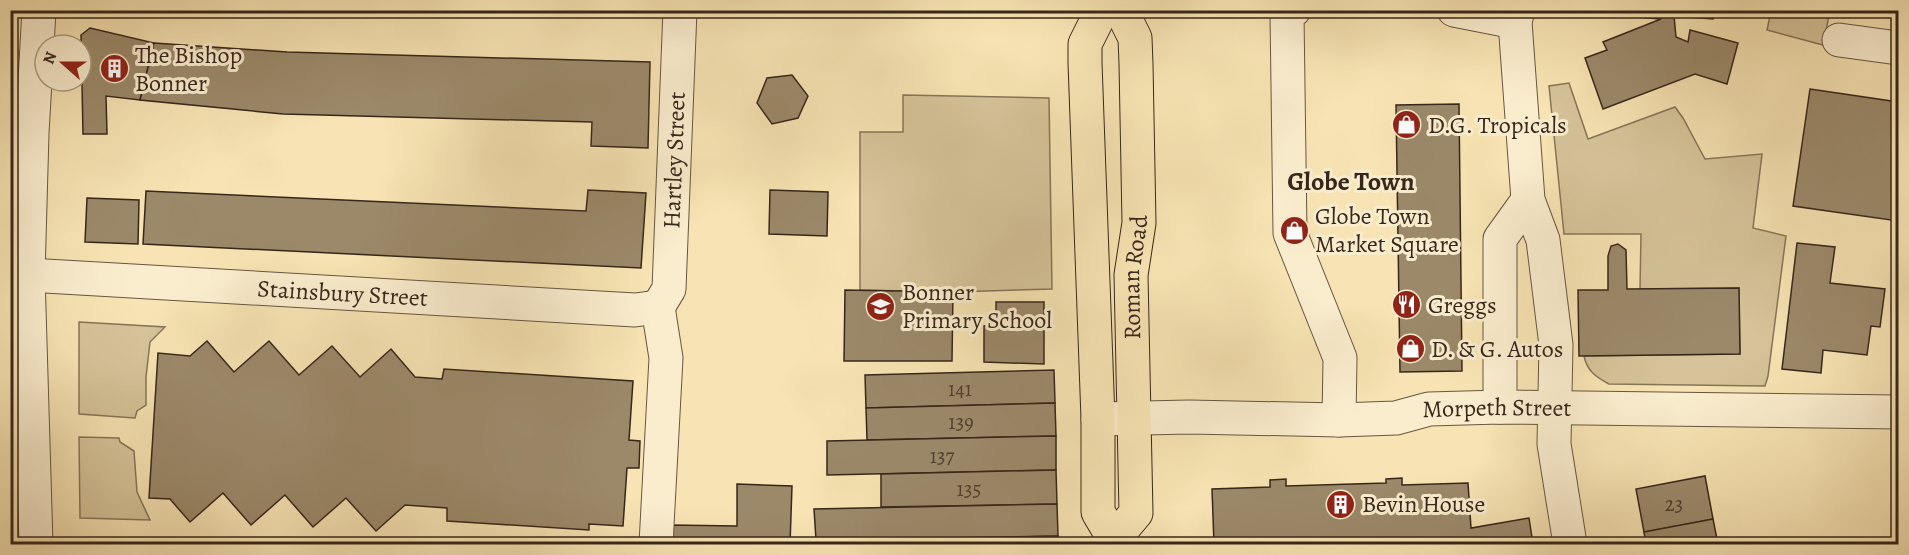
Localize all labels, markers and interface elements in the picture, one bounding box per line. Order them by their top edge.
north arrow [33,33,93,93]
place label: The Bishop Bonner [135,39,242,99]
text: N [38,48,62,67]
building icon: The Bishop Bonner [98,53,130,85]
street label: Hartley Street [655,91,693,229]
shop icon: D.G. Tropicals [1391,109,1423,141]
place label: D.G. Tropicals [1428,109,1567,141]
district label: Globe Town [1287,164,1415,199]
place label: Globe Town Market Square [1315,200,1459,260]
shop icon: Globe Town Market Square [1278,214,1310,246]
street label: Roman Road [1115,215,1155,340]
street label: Stainsbury Street [256,272,429,314]
place label: Bonner Primary School [902,276,1052,336]
restaurant icon: Greggs [1391,289,1423,321]
place label: Greggs [1428,289,1497,321]
school or university icon: Bonner Primary School [865,290,897,322]
shop icon: D. & G. Autos [1394,333,1426,365]
place label: D. & G. Autos [1431,333,1563,365]
house number: 141 [948,375,972,403]
street label: Morpeth Street [1422,391,1571,425]
house number: 139 [948,408,974,436]
house number: 137 [930,442,955,470]
house number: 135 [957,475,981,503]
building icon: Bevin House [1325,488,1357,520]
place label: Bevin House [1362,488,1485,520]
house number: 23 [1665,490,1683,518]

